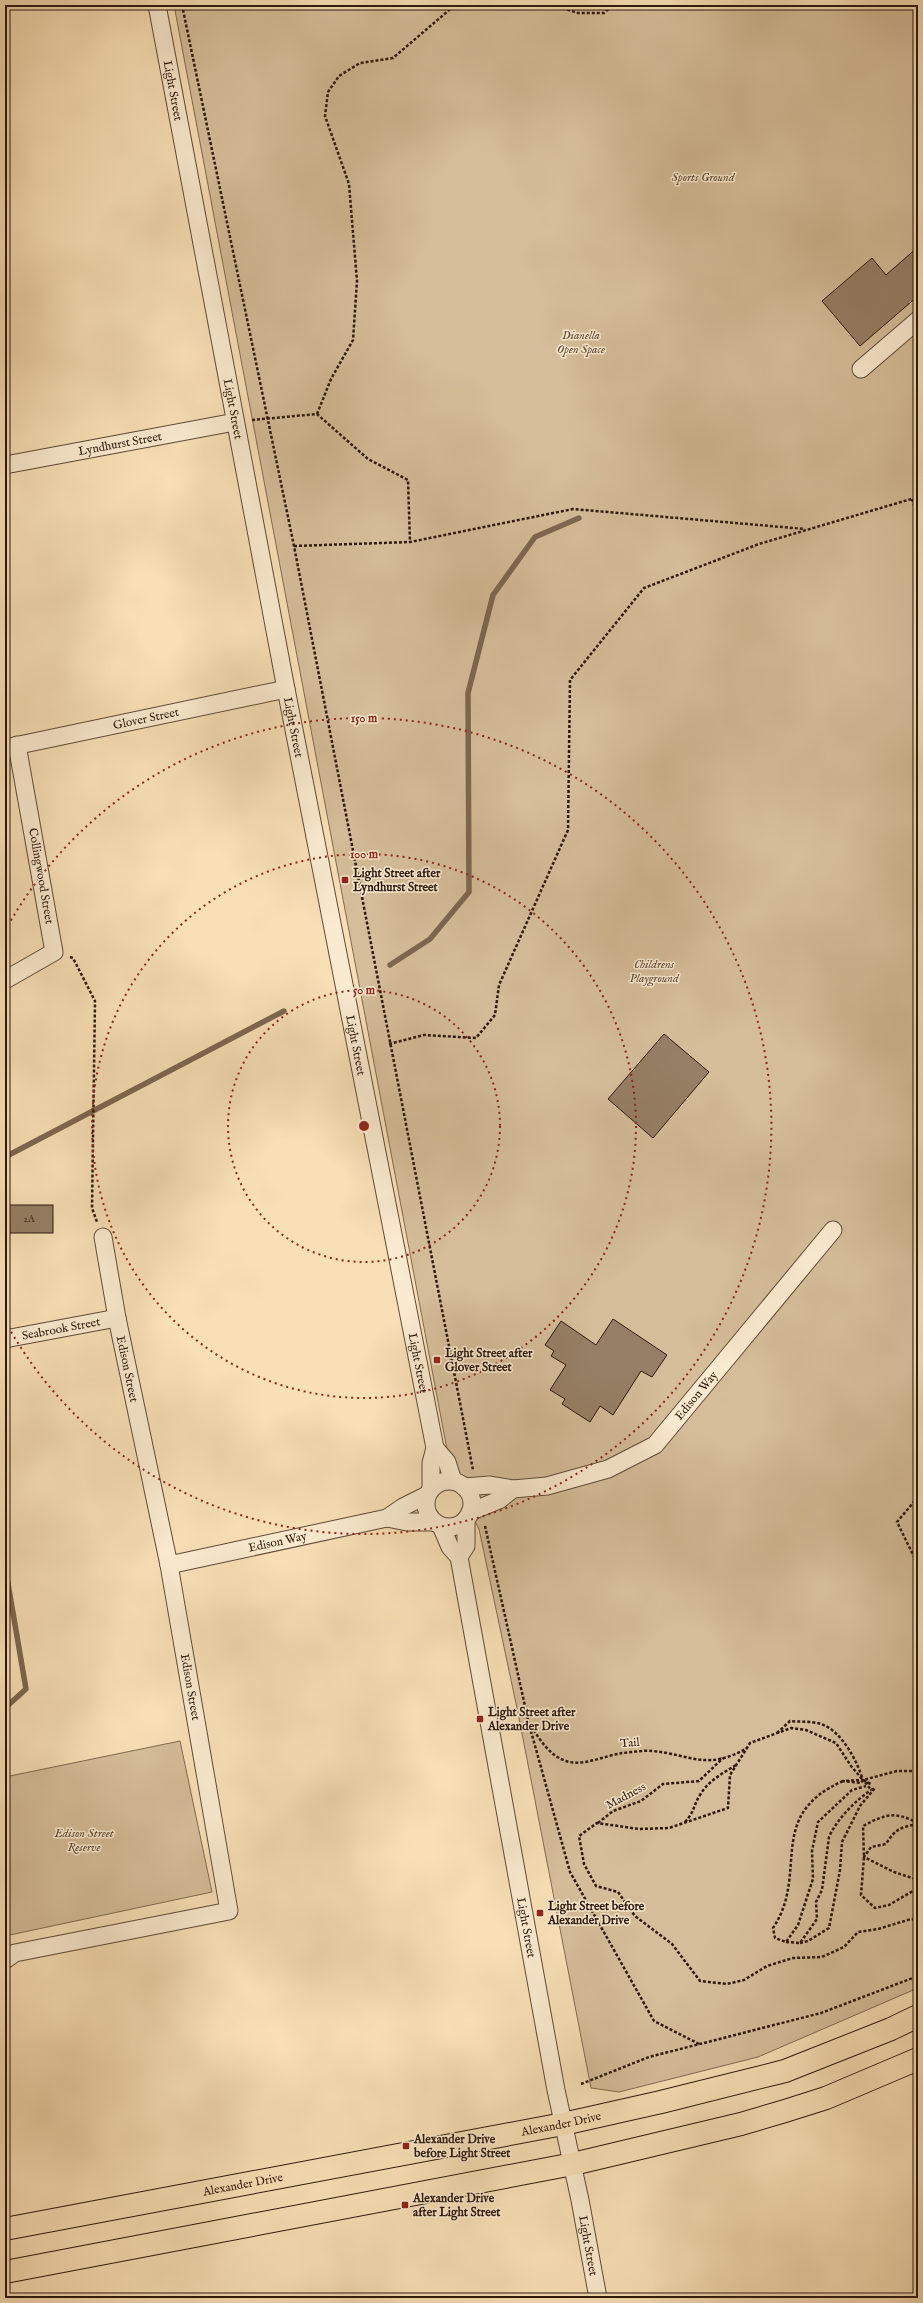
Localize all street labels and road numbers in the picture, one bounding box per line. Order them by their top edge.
street label: Light Street [160,59,186,122]
street label: Light Street [220,377,246,440]
street label: Lyndhurst Street [77,428,163,459]
street label: Light Street [280,696,307,759]
street label: Glover Street [112,704,180,733]
street label: Collingwood Street [25,827,57,925]
street label: Light Street [343,1014,369,1077]
street label: Seabrook Street [21,1314,101,1343]
street label: Light Street [405,1332,432,1395]
street label: Edison Street [113,1334,141,1404]
street label: Edison Way [671,1368,721,1423]
street label: Edison Way [247,1528,308,1555]
street label: Edison Street [177,1653,203,1721]
street label: Tail [620,1735,641,1751]
street label: Madness [603,1779,649,1813]
street label: Light Street [514,1896,539,1959]
street label: Alexander Drive [519,2108,603,2139]
street label: Alexander Drive [201,2169,285,2199]
street label: Light Street [575,2214,601,2277]

